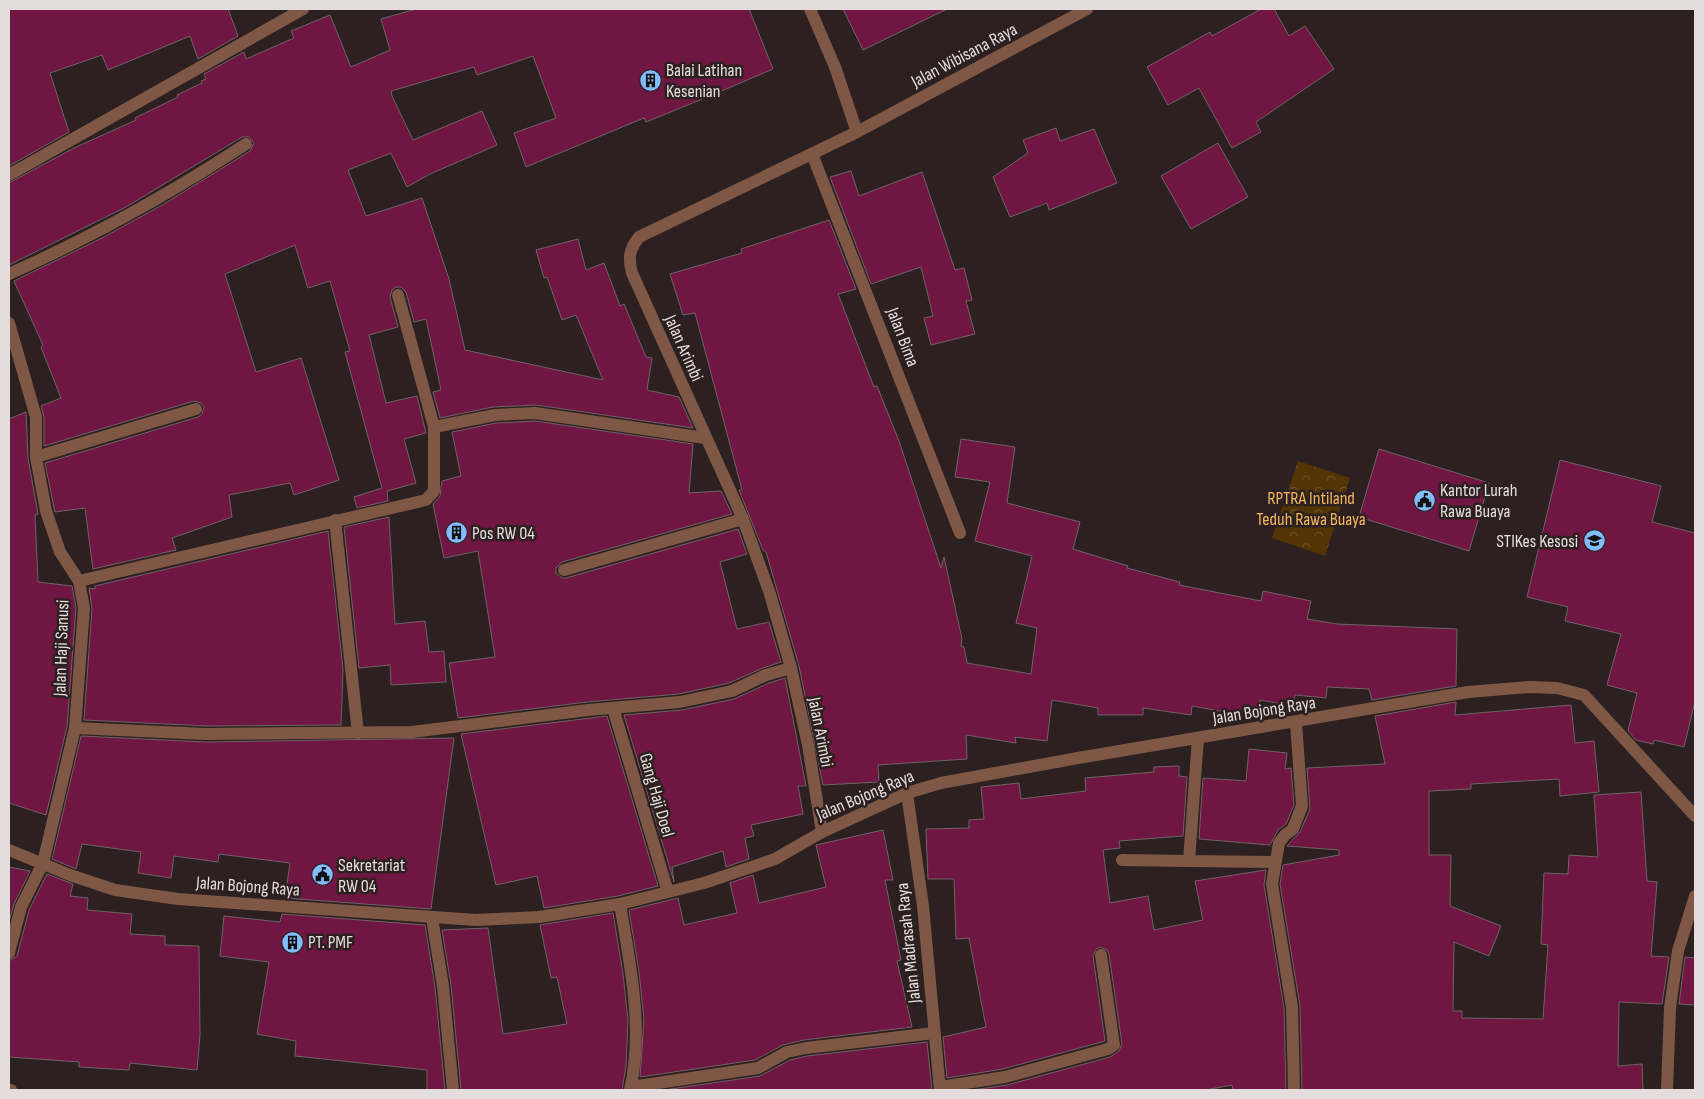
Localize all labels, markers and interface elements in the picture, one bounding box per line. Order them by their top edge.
street label: Jalan Wibisana Raya [907,19,1021,93]
place label: Balai Latihan Kesenian [666,60,742,102]
building icon: Balai Latihan Kesenian [638,68,662,92]
street label: Jalan Bima [881,304,923,370]
street label: Jalan Arimbi [659,311,707,385]
place label: Kantor Lurah Rawa Buaya [1440,480,1517,522]
park label: RPTRA Intiland Teduh Rawa Buaya [1256,488,1366,530]
public building icon: Kantor Lurah Rawa Buaya [1412,488,1436,512]
building icon: Pos RW 04 [444,521,468,545]
place label: Pos RW 04 [472,523,535,544]
school or university icon: STIKes Kesosi [1582,529,1606,553]
place label: STIKes Kesosi [1496,531,1578,552]
street label: Jalan Haji Sanusi [49,599,74,698]
street label: Jalan Bojong Raya [1210,692,1317,729]
street label: Jalan Arimbi [803,695,838,769]
street label: Gang Haji Doel [635,751,678,839]
street label: Jalan Bojong Raya [812,765,917,826]
place label: Sekretariat RW 04 [338,855,406,897]
public building icon: Sekretariat RW 04 [310,863,334,887]
street label: Jalan Bojong Raya [194,872,301,901]
street label: Jalan Madrasah Raya [892,882,925,1005]
building icon: PT. PMF [280,930,304,954]
place label: PT. PMF [308,932,353,953]

